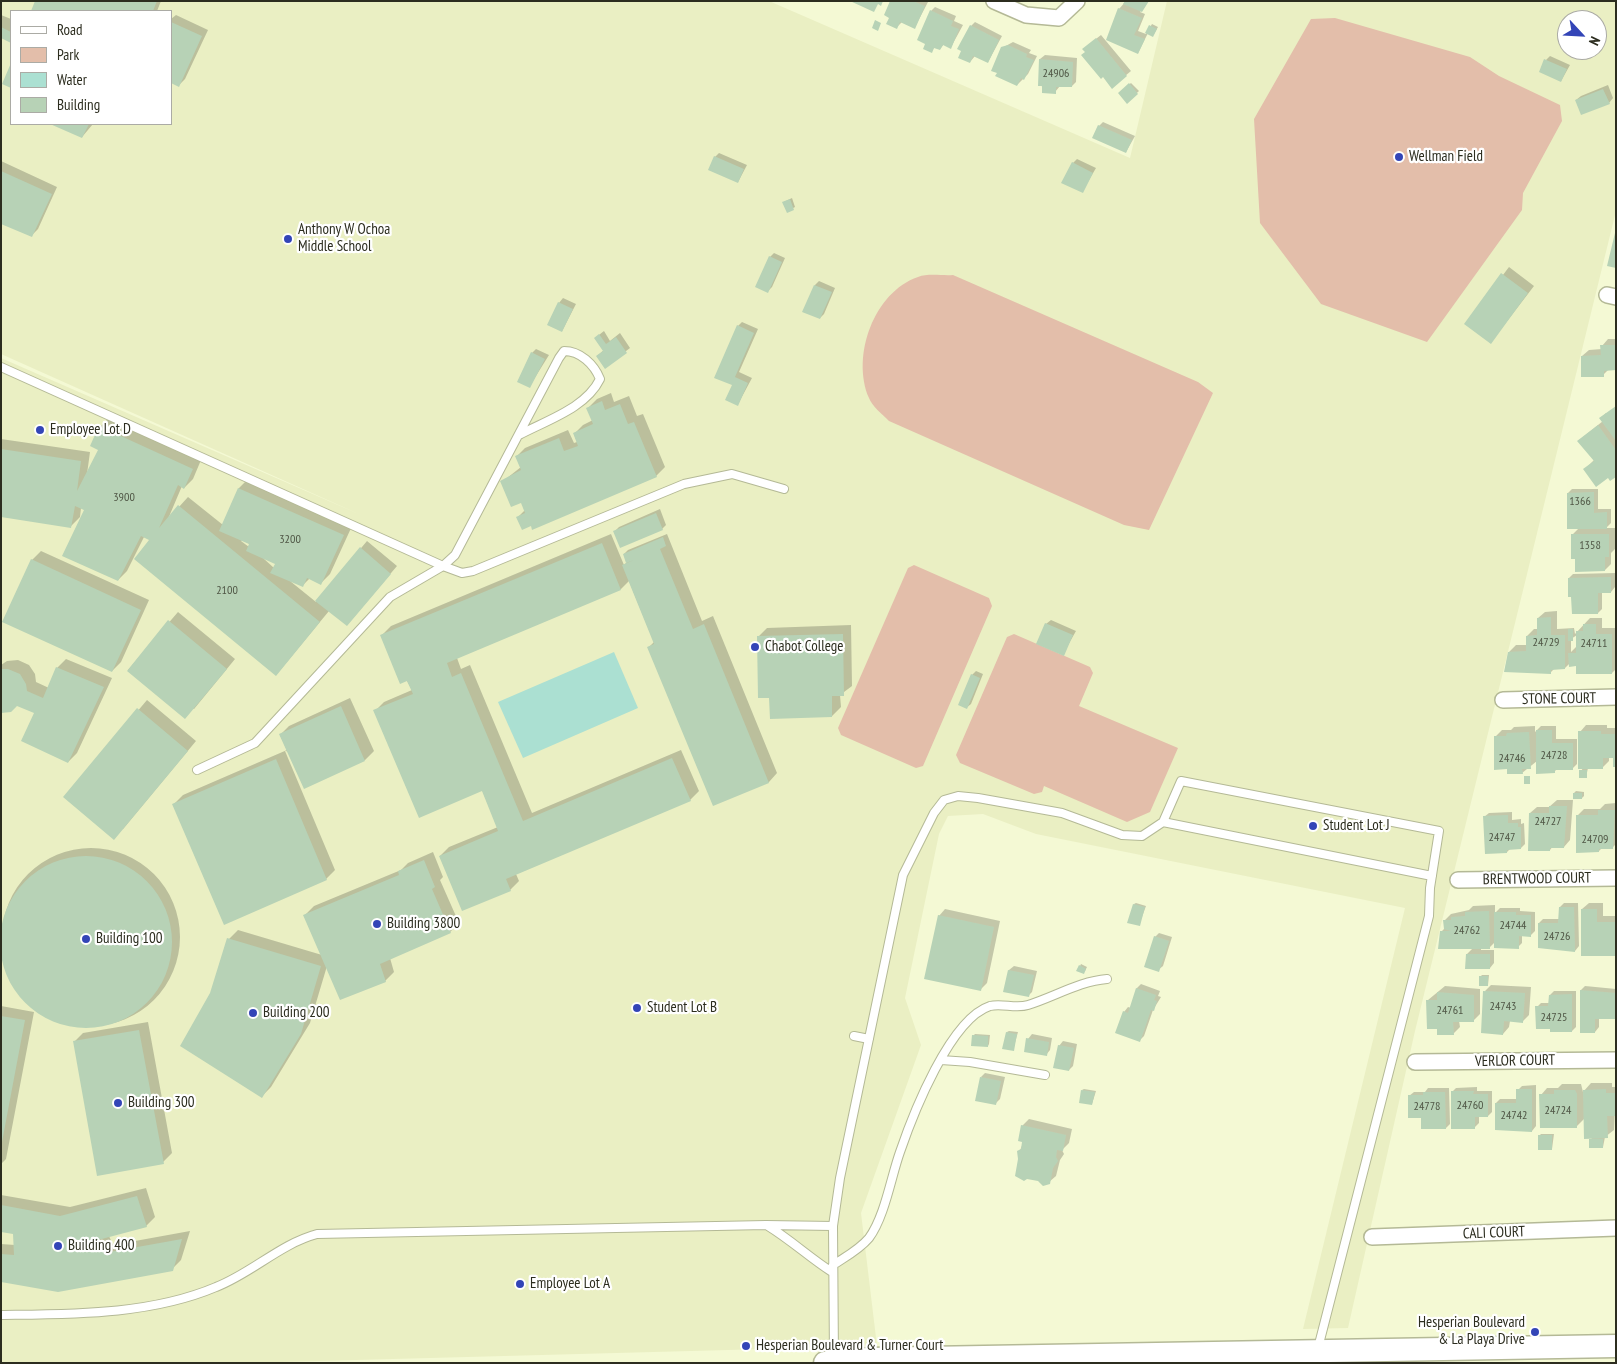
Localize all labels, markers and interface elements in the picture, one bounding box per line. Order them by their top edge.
legend [10,10,172,125]
north arrow [1557,10,1607,60]
text: Road [57,20,83,39]
text: N [1585,34,1604,48]
text: Park [57,45,79,64]
house number: 24906 [1043,67,1069,81]
text: Water [57,70,87,89]
text: Building [57,95,100,114]
place label: Wellman Field [1409,148,1483,166]
marker: Wellman Field [1393,151,1405,163]
place label: Anthony W Ochoa Middle School [298,221,390,256]
marker: Anthony W Ochoa Middle School [282,233,294,245]
place label: Employee Lot D [50,421,131,439]
marker: Employee Lot D [34,424,46,436]
house number: 3900 [113,491,135,505]
house number: 1366 [1569,495,1591,509]
house number: 3200 [279,533,301,547]
house number: 1358 [1579,539,1601,553]
house number: 2100 [216,584,238,598]
house number: 24729 [1533,636,1559,650]
house number: 24711 [1581,637,1607,651]
place label: Chabot College [765,638,843,656]
marker: Chabot College [749,641,761,653]
street label: STONE COURT [1522,689,1596,709]
house number: 24728 [1541,749,1567,763]
house number: 24746 [1499,752,1525,766]
house number: 24727 [1535,815,1561,829]
place label: Student Lot J [1323,817,1390,835]
marker: Student Lot J [1307,820,1319,832]
house number: 24747 [1489,831,1515,845]
house number: 24709 [1582,833,1608,847]
street label: BRENTWOOD COURT [1483,869,1591,889]
place label: Building 3800 [387,915,460,933]
marker: Building 3800 [371,918,383,930]
house number: 24744 [1500,919,1526,933]
house number: 24762 [1454,924,1480,938]
place label: Building 100 [96,930,163,948]
house number: 24726 [1544,930,1570,944]
marker: Building 100 [80,933,92,945]
place label: Student Lot B [647,999,717,1017]
house number: 24743 [1490,1000,1516,1014]
marker: Student Lot B [631,1002,643,1014]
place label: Building 200 [263,1004,330,1022]
house number: 24761 [1437,1004,1463,1018]
marker: Building 200 [247,1007,259,1019]
house number: 24725 [1541,1011,1567,1025]
street label: VERLOR COURT [1475,1051,1555,1071]
place label: Building 300 [128,1094,195,1112]
marker: Building 300 [112,1097,124,1109]
house number: 24760 [1457,1099,1483,1113]
house number: 24778 [1414,1100,1440,1114]
house number: 24724 [1545,1104,1571,1118]
house number: 24742 [1501,1109,1527,1123]
street label: CALI COURT [1463,1223,1525,1243]
place label: Building 400 [68,1237,135,1255]
marker: Building 400 [52,1240,64,1252]
place label: Employee Lot A [530,1275,610,1293]
marker: Employee Lot A [514,1278,526,1290]
place label: Hesperian Boulevard & La Playa Drive [1418,1314,1525,1349]
marker: Hesperian Boulevard & La Playa Drive [1529,1326,1541,1338]
place label: Hesperian Boulevard & Turner Court [756,1337,943,1355]
marker: Hesperian Boulevard & Turner Court [740,1340,752,1352]

